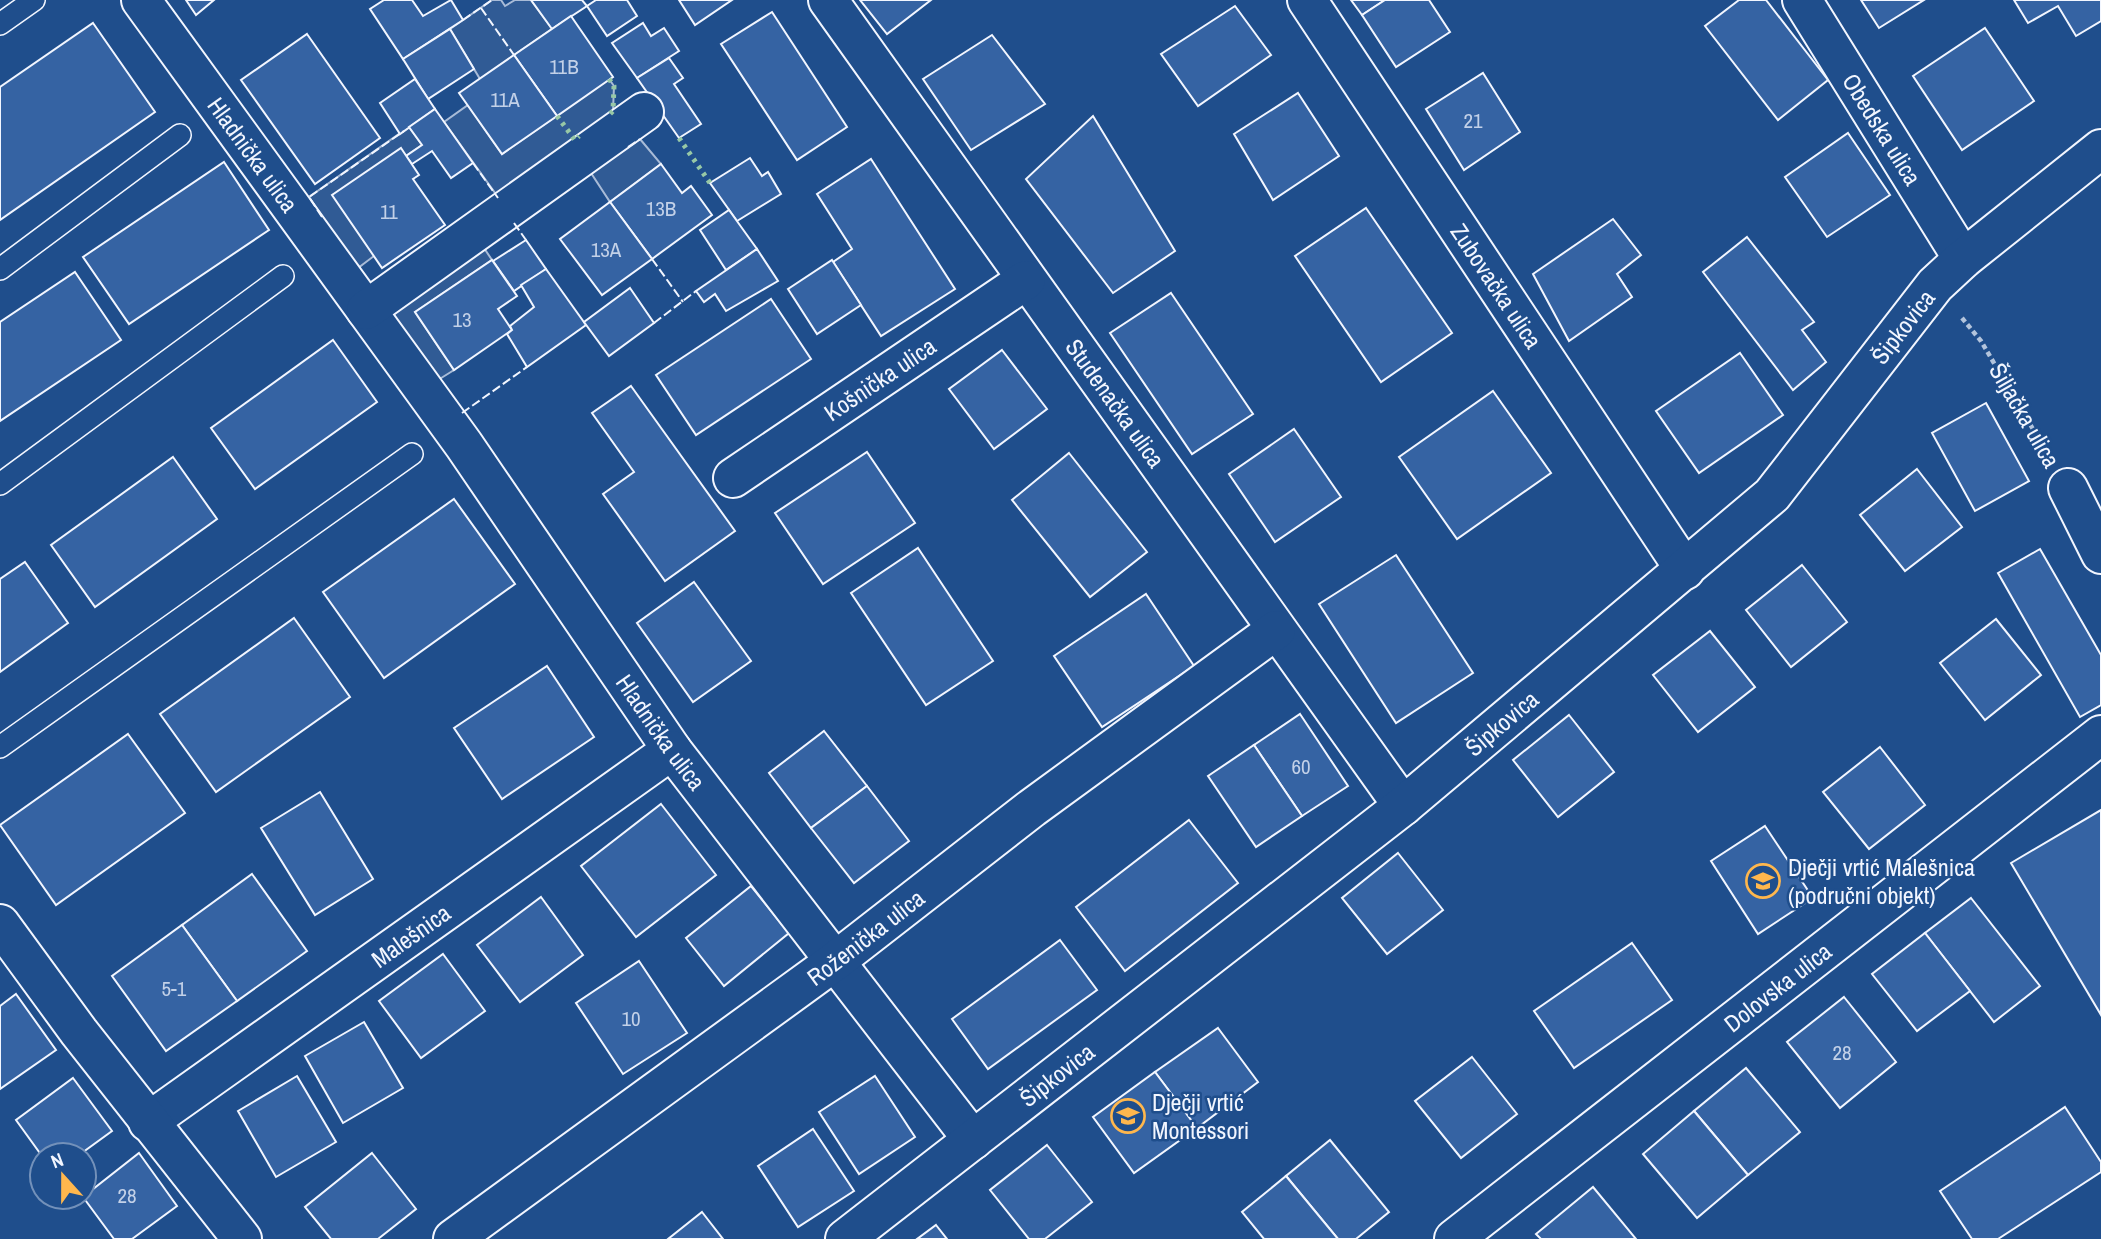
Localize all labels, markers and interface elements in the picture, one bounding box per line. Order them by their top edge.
house number: 11B [549,52,579,81]
street label: Obedska ulica [1835,67,1929,191]
house number: 11A [490,85,520,114]
street label: Hladnička ulica [201,91,306,219]
house number: 21 [1463,106,1483,135]
house number: 13B [646,194,676,223]
house number: 11 [380,197,398,226]
street label: Zubovačka ulica [1444,217,1550,355]
house number: 13A [591,235,622,264]
street label: Šipkovica [1864,283,1942,371]
house number: 13 [452,305,472,334]
street label: Košnička ulica [818,330,942,428]
street label: Studenačka ulica [1059,332,1172,474]
street label: Šiljačka ulica [1982,357,2068,473]
street label: Hladnička ulica [609,668,713,796]
street label: Šipkovica [1458,683,1545,763]
house number: 60 [1291,752,1311,781]
place label: Dječji vrtić Malešnica (područni objekt) [1788,851,1975,911]
school or university icon: Dječji vrtić Malešnica (područni objekt) [1744,862,1782,900]
street label: Roženička ulica [800,882,931,993]
street label: Malešnica [365,897,456,975]
street label: Dolovska ulica [1717,935,1838,1039]
house number: 5-1 [162,974,187,1003]
house number: 10 [621,1004,641,1033]
street label: Šipkovica [1013,1036,1101,1114]
house number: 28 [1832,1038,1852,1067]
place label: Dječji vrtić Montessori [1152,1086,1249,1146]
school or university icon: Dječji vrtić Montessori [1109,1097,1147,1135]
north arrow [28,1141,98,1211]
text: N [47,1146,67,1174]
house number: 28 [117,1181,137,1210]

